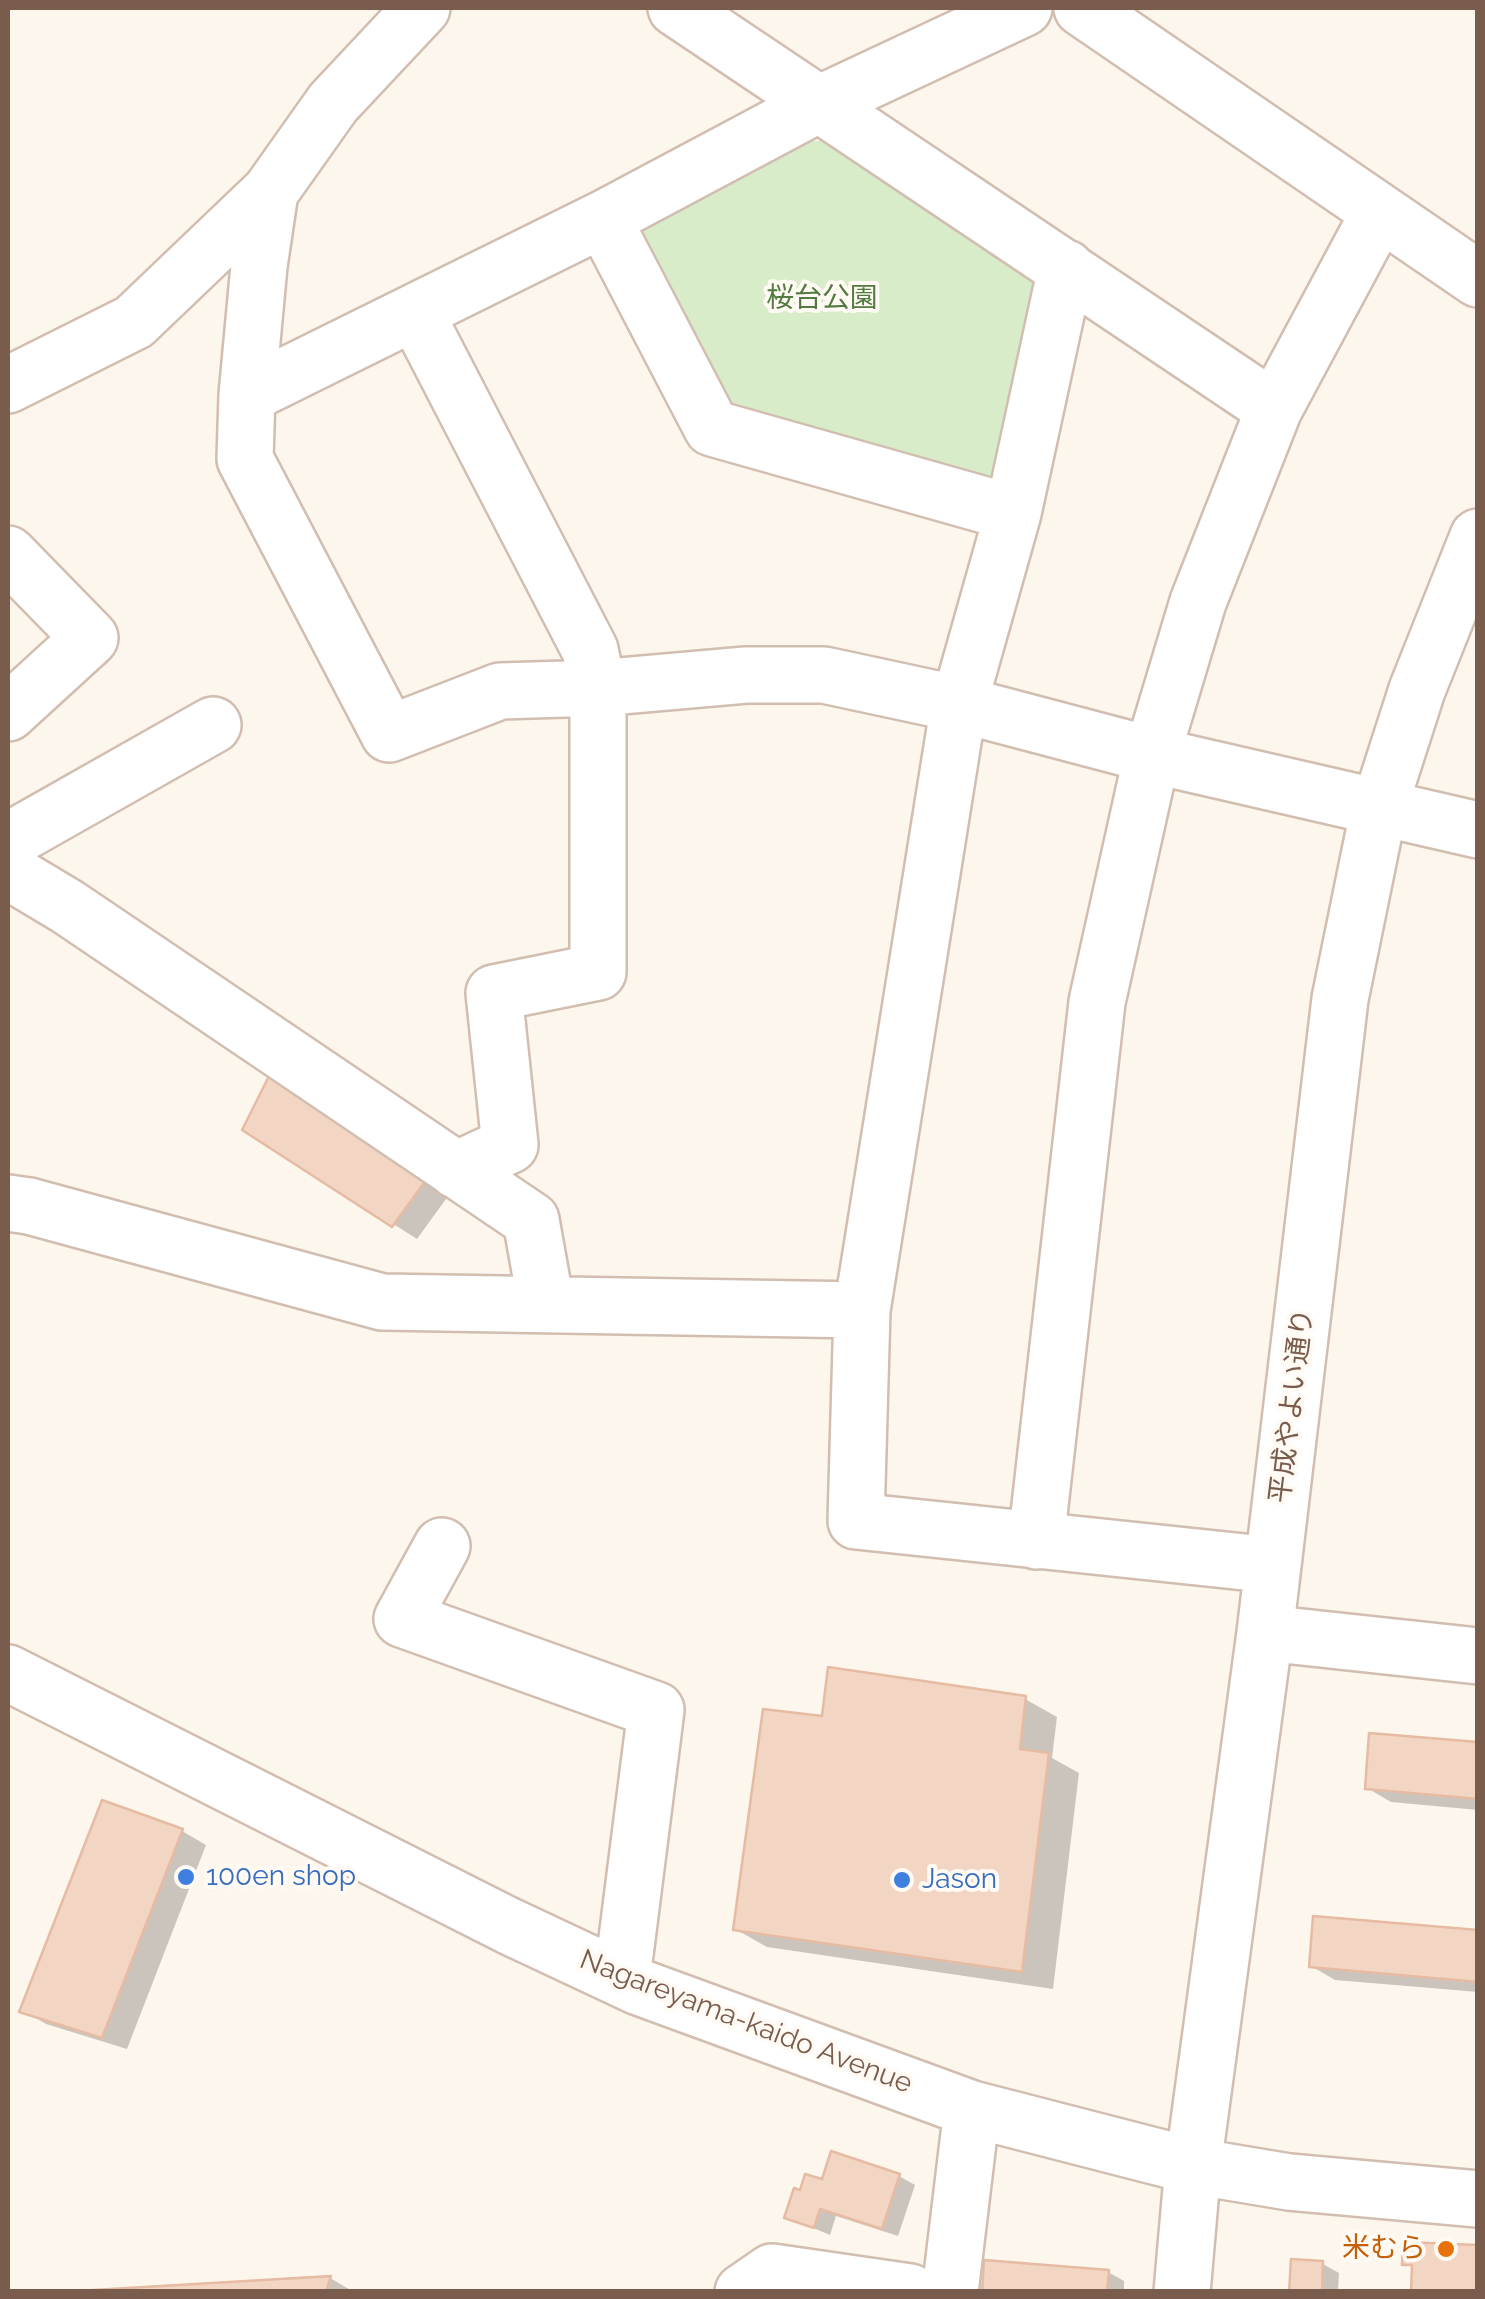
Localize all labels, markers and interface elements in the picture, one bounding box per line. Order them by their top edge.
park label: 桜台公園 [766,282,878,316]
street label: 平成やよい通り [1263,1307,1321,1505]
place label: 100en shop [206,1860,356,1894]
place label: Jason [922,1863,997,1897]
marker: 100en shop [175,1866,197,1888]
marker: Jason [891,1869,913,1891]
street label: Nagareyama-kaido Avenue [575,1943,917,2101]
place label: 米むら [1342,2232,1426,2266]
marker: 米むら [1435,2238,1457,2260]

